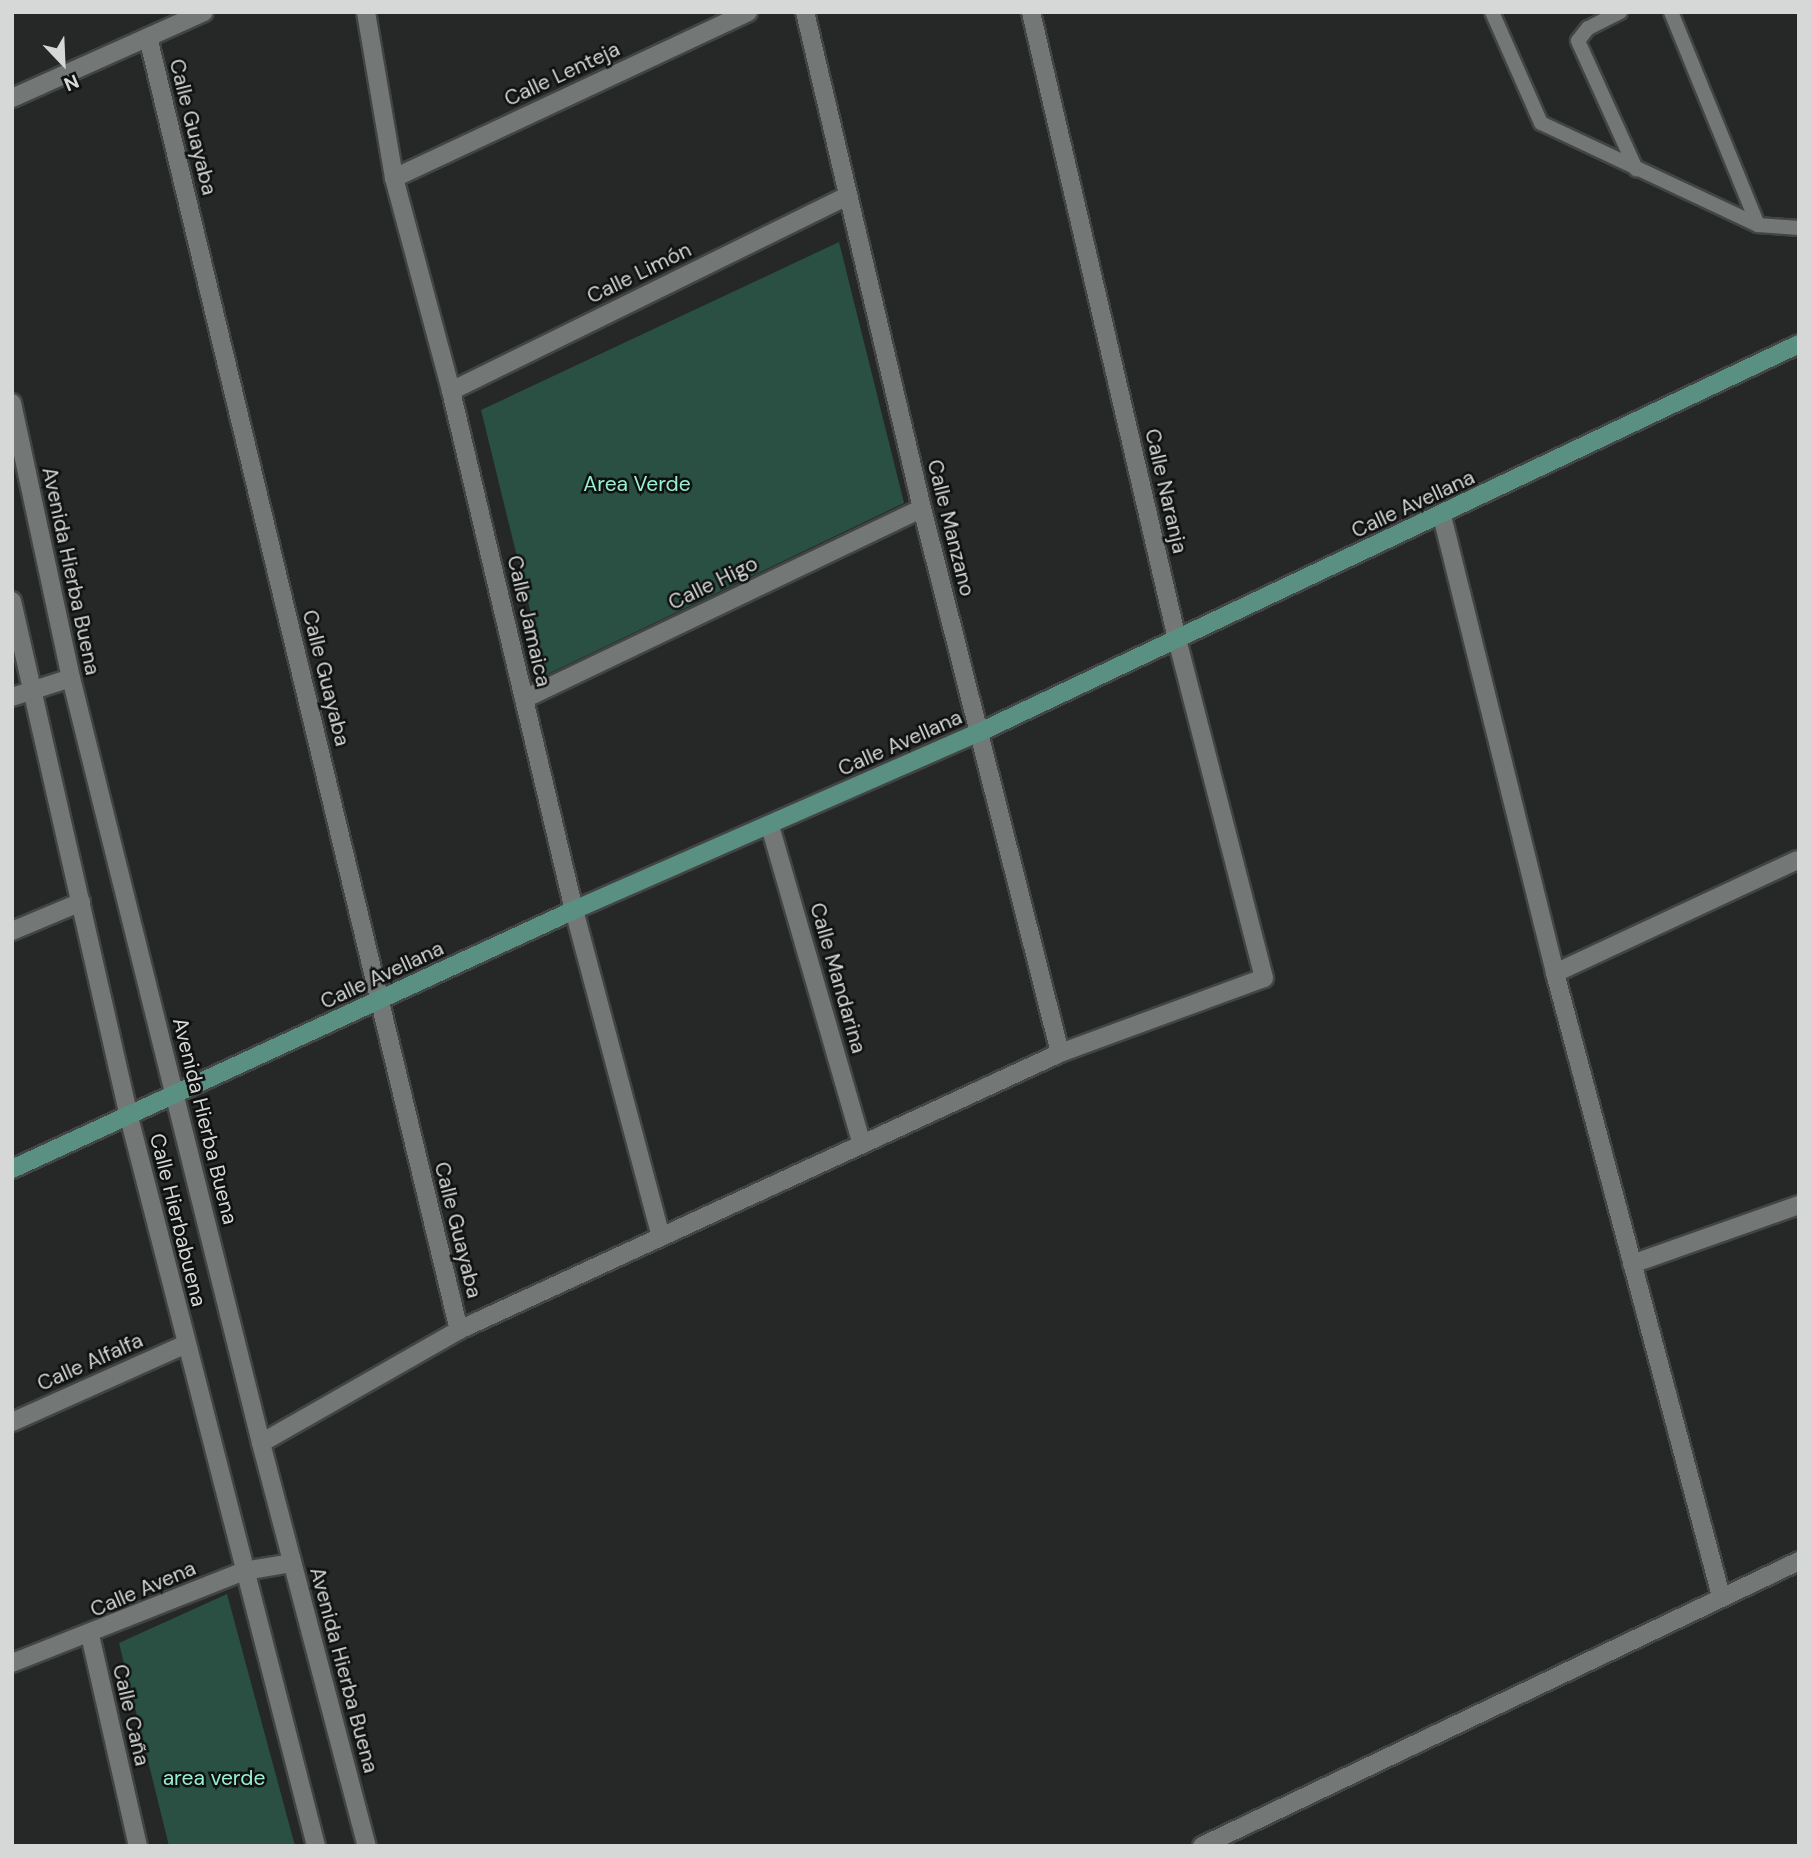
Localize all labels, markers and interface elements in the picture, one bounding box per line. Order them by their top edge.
north arrow [28,28,98,98]
street label: Calle Lenteja [500,36,624,112]
street label: Calle Guayaba [164,56,222,198]
text: N [60,69,83,97]
street label: Calle Limón [583,237,695,309]
street label: Calle Naranja [1139,426,1193,556]
street label: Calle Manzano [922,457,980,599]
street label: Calle Avellana [1347,464,1479,544]
street label: Avenida Hierba Buena [37,465,105,677]
park label: Area Verde [583,471,691,497]
street label: Calle Higo [664,551,762,615]
street label: Calle Jamaica [502,553,556,689]
street label: Calle Guayaba [297,607,355,749]
street label: Calle Avellana [834,704,966,782]
street label: Calle Mandarina [804,900,872,1056]
street label: Calle Avellana [316,935,448,1015]
street label: Avenida Hierba Buena [167,1015,243,1227]
street label: Calle Hierbabuena [144,1131,212,1309]
street label: Calle Guayaba [429,1159,487,1301]
street label: Calle Alfalfa [33,1328,147,1396]
street label: Calle Avena [86,1555,200,1623]
street label: Avenida Hierba Buena [304,1564,384,1776]
street label: Calle Caña [107,1662,155,1768]
park label: area verde [163,1765,265,1791]

